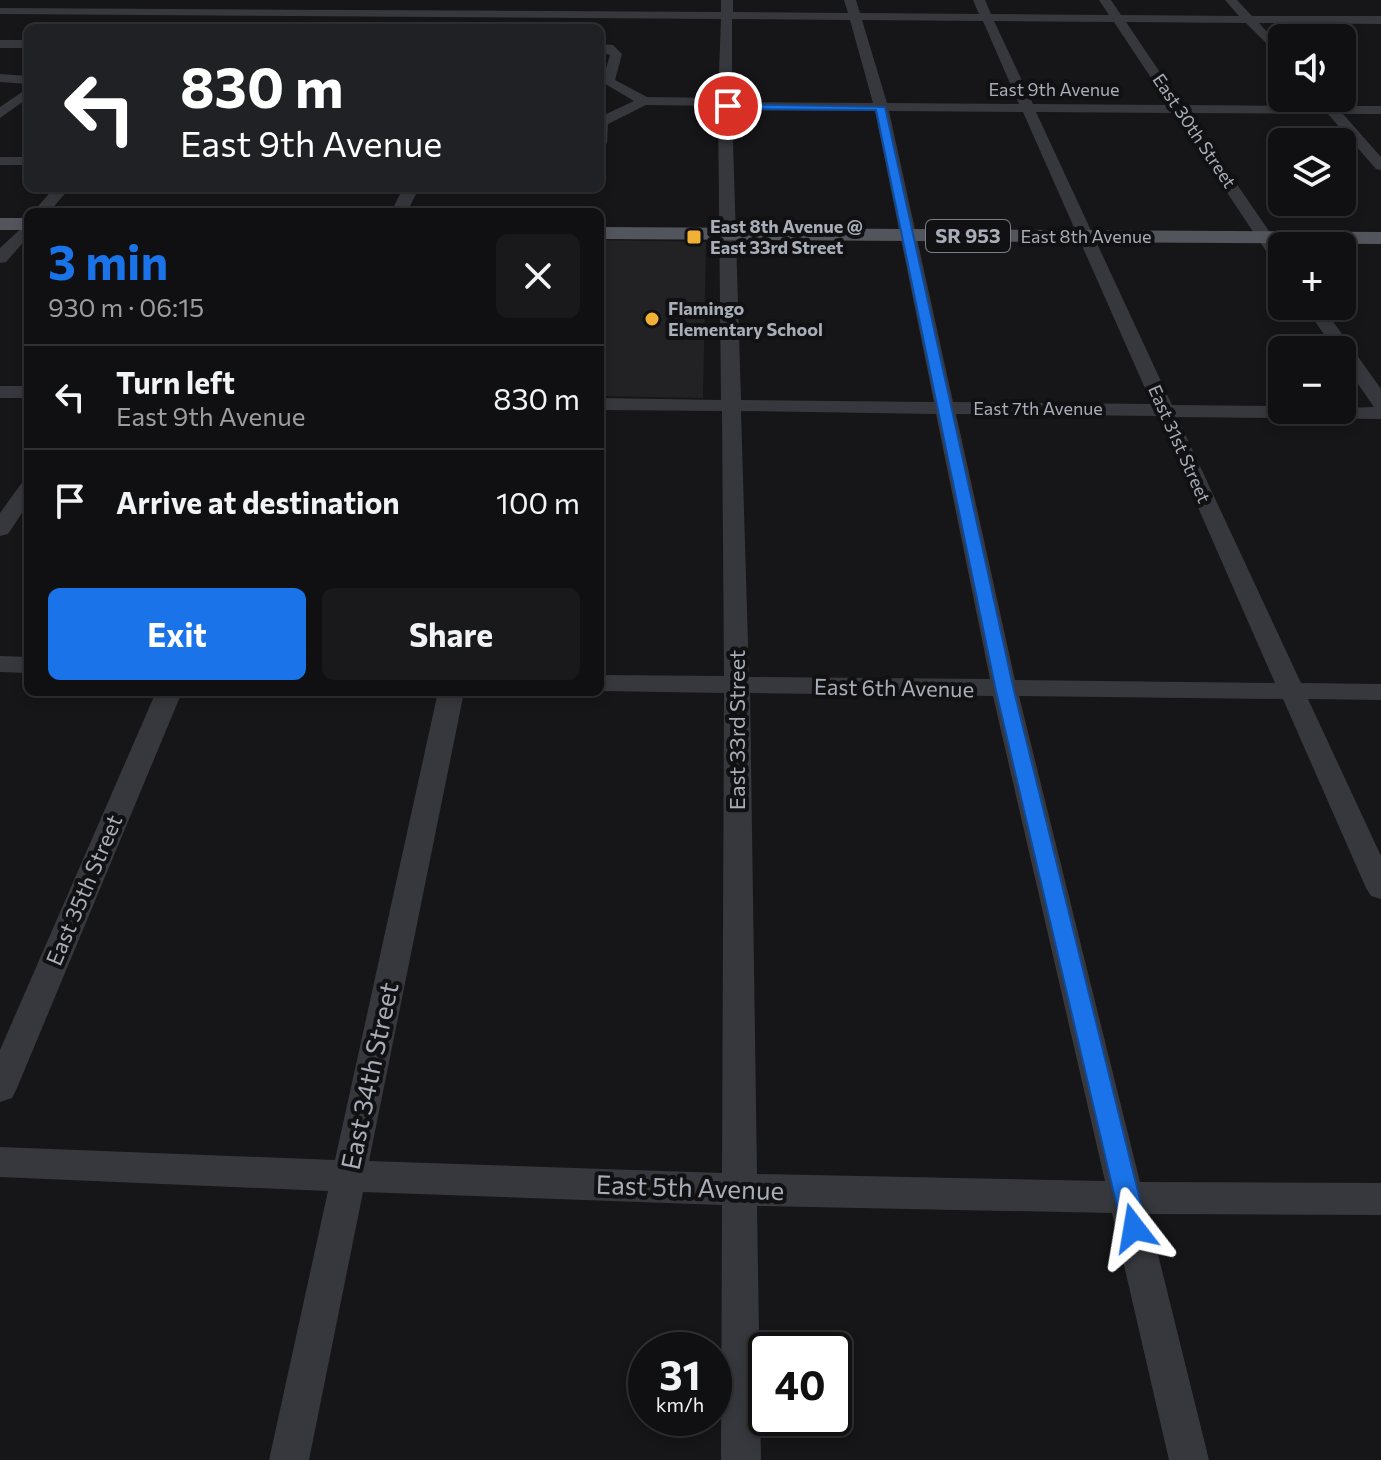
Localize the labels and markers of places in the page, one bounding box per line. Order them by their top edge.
pin [694,72,762,140]
place label: East 8th Avenue @ East 33rd Street [710,215,863,258]
marker: East 8th Avenue @ East 33rd Street [685,228,703,246]
place label: Flamingo Elementary School [668,297,823,340]
marker: Flamingo Elementary School [643,310,661,328]

